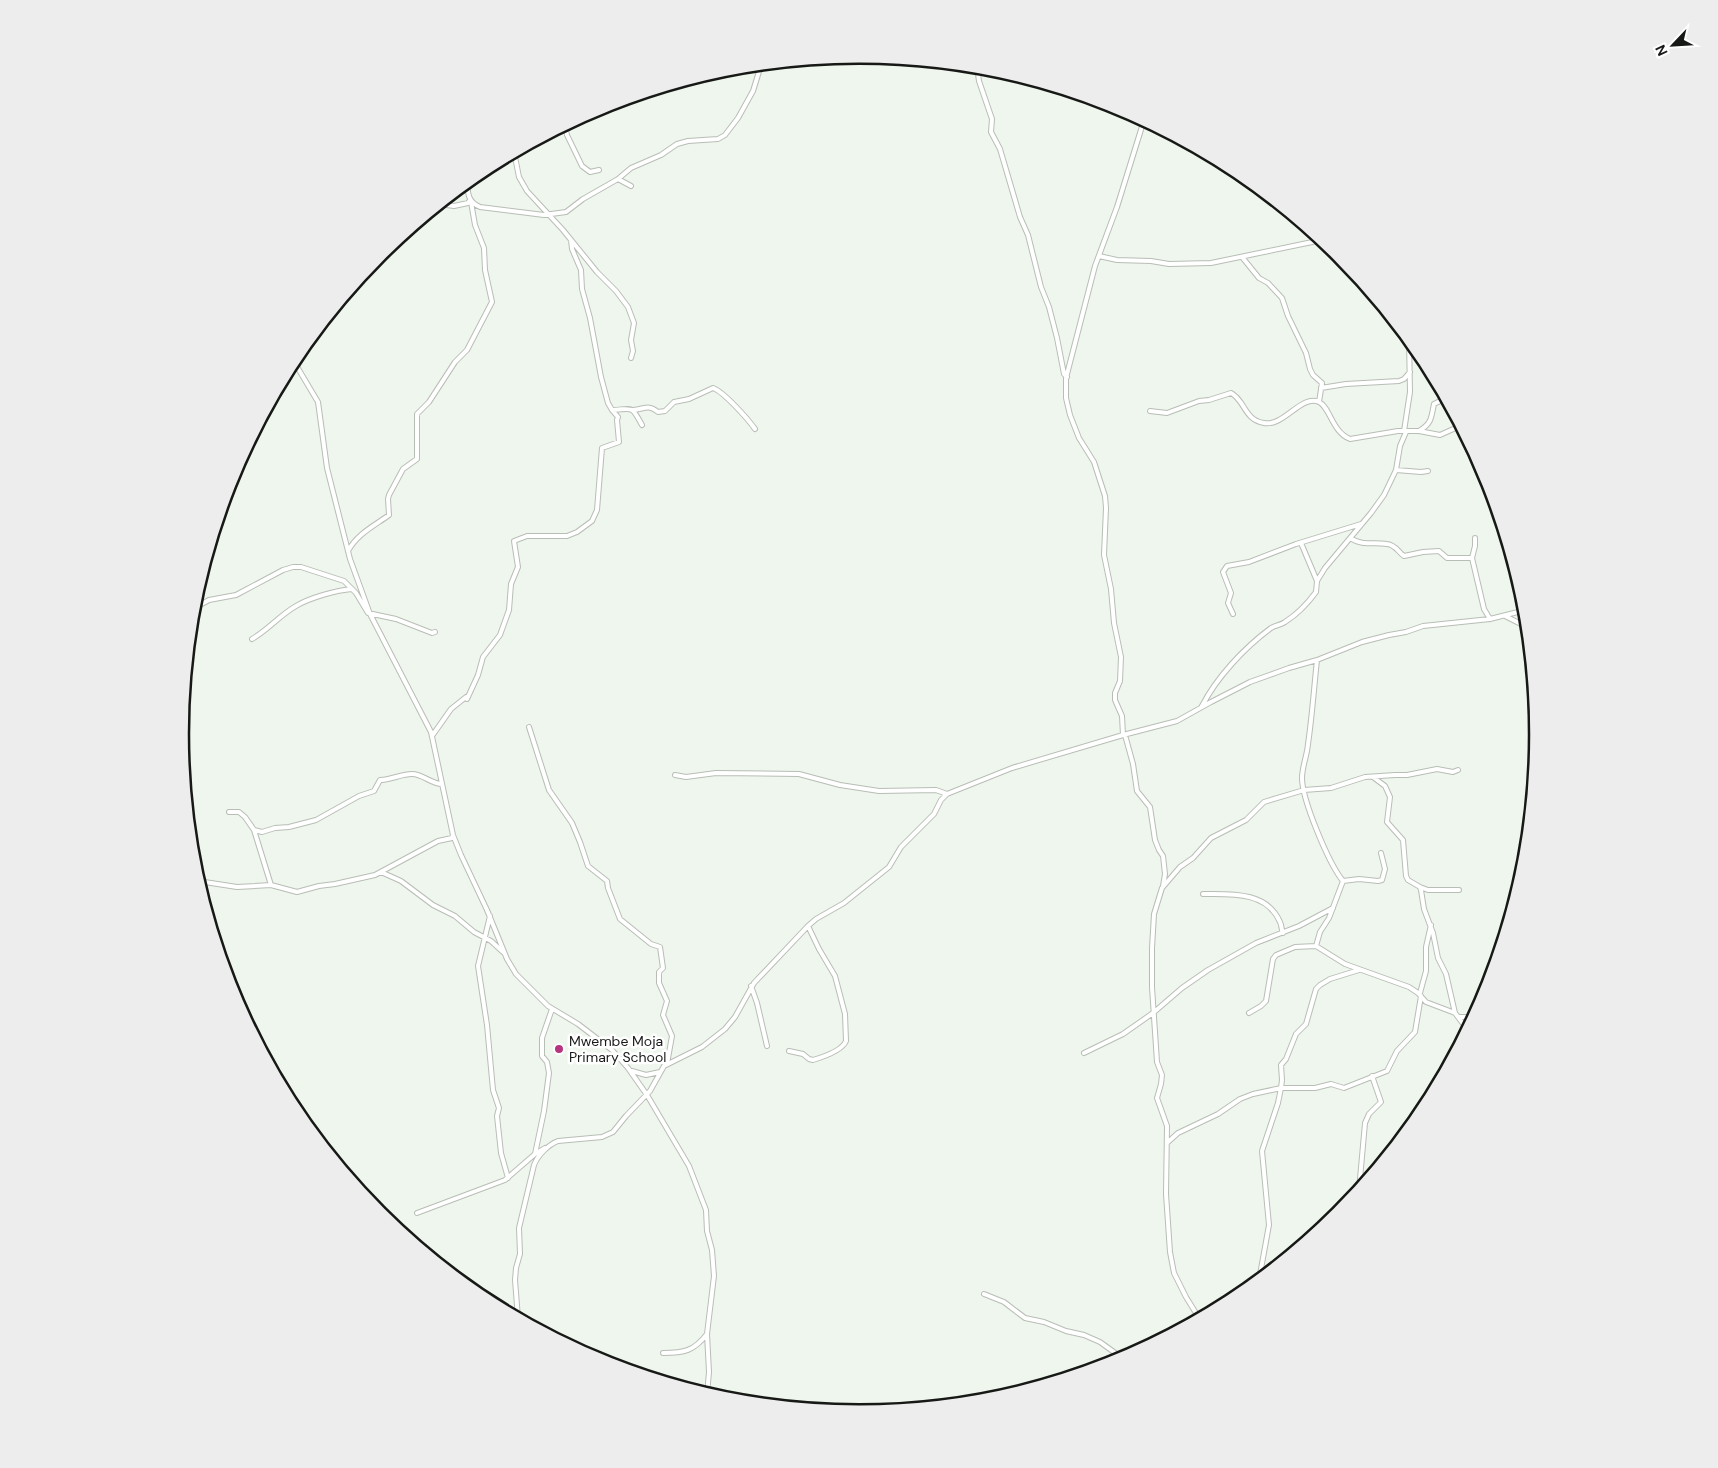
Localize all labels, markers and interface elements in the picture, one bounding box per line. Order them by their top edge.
north arrow [1648,20,1698,70]
text: N [1651,42,1672,59]
place label: Mwembe Moja Primary School [569,1032,666,1066]
marker: Mwembe Moja Primary School [553,1043,565,1055]

